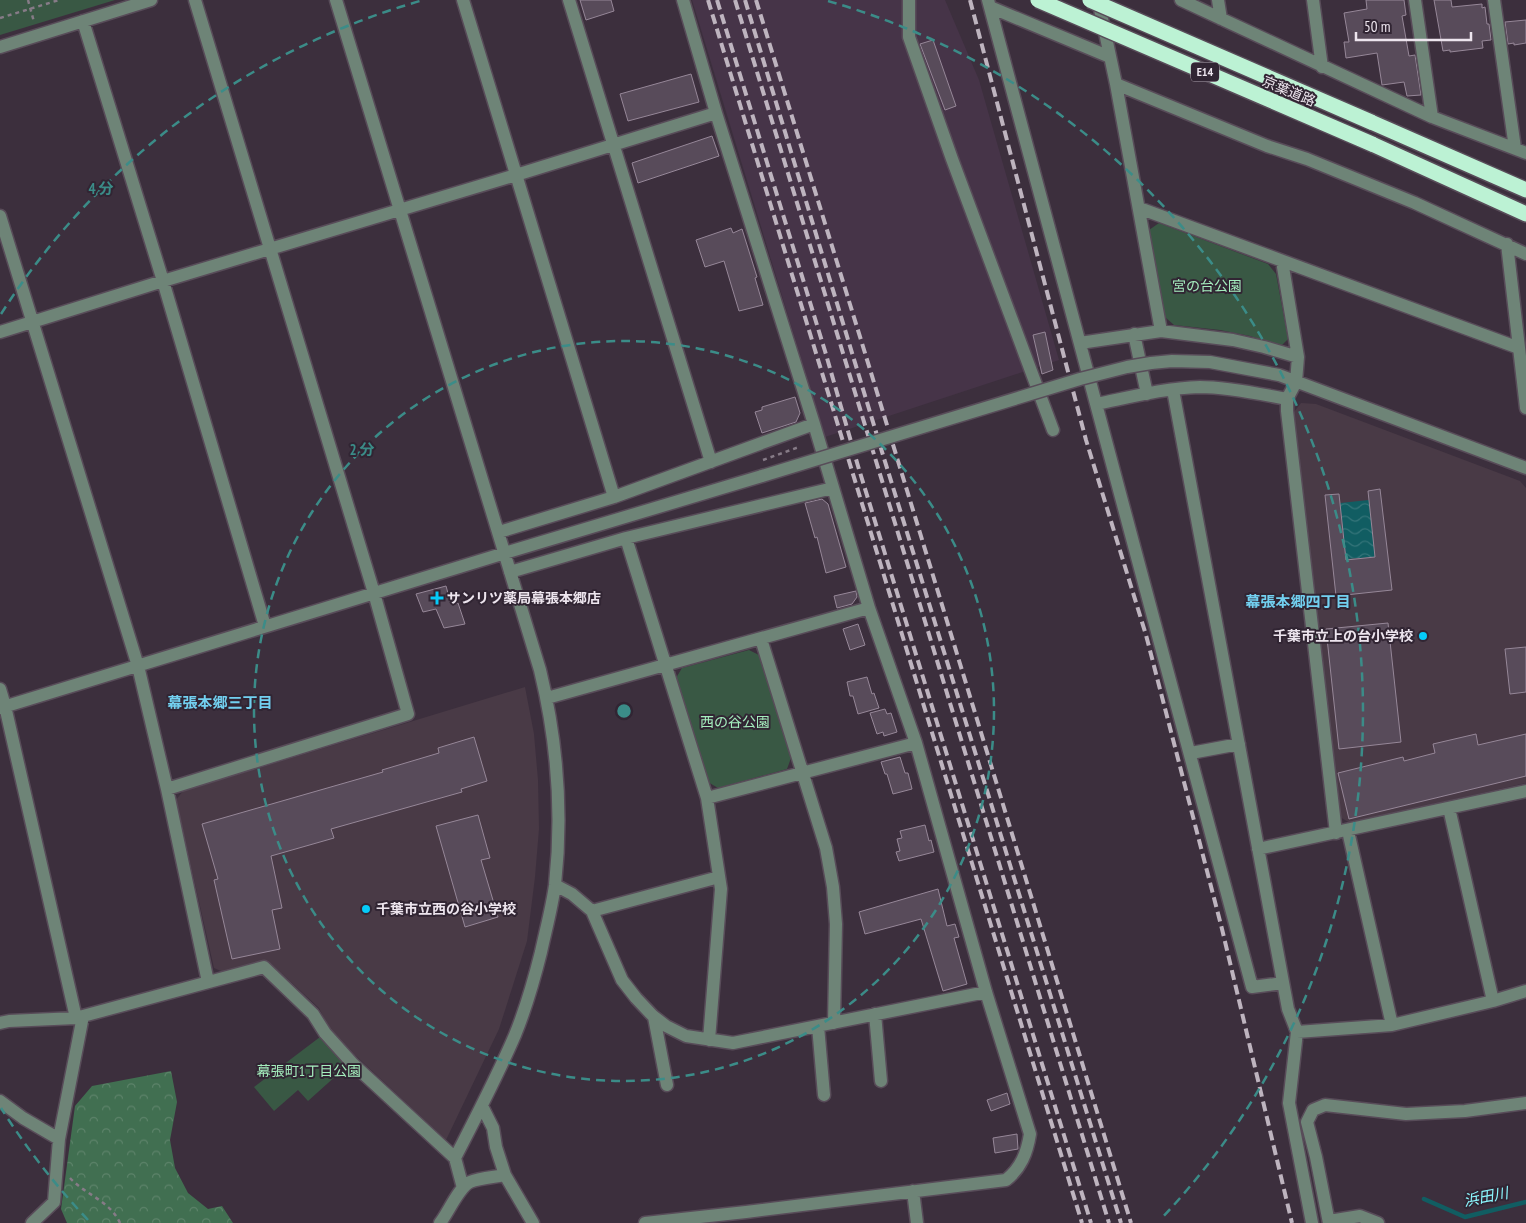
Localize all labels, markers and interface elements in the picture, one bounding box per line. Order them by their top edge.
scale bar [1356,10,1471,42]
text: 50 m [1364,17,1390,36]
road number: E14 [1191,62,1219,82]
street label: 京葉道路 [1260,72,1318,110]
text: 4 分 [88,179,114,198]
park label: 宮の台公園 [1172,277,1242,295]
text: 2 分 [349,440,375,459]
place label: サンリツ薬局幕張本郷店 [447,589,601,607]
marker: サンリツ薬局幕張本郷店 [431,592,443,604]
district label: 幕張本郷四丁目 [1245,592,1351,611]
place label: 千葉市立上の台小学校 [1273,627,1413,645]
marker: 千葉市立上の台小学校 [1417,630,1429,642]
district label: 幕張本郷三丁目 [167,693,273,712]
centre of rings [615,702,633,720]
park label: 西の谷公園 [700,713,770,731]
place label: 千葉市立西の谷小学校 [376,900,516,918]
marker: 千葉市立西の谷小学校 [360,903,372,915]
park label: 幕張町1丁目公園 [257,1062,361,1080]
water label: 浜田川 [1462,1183,1512,1210]

